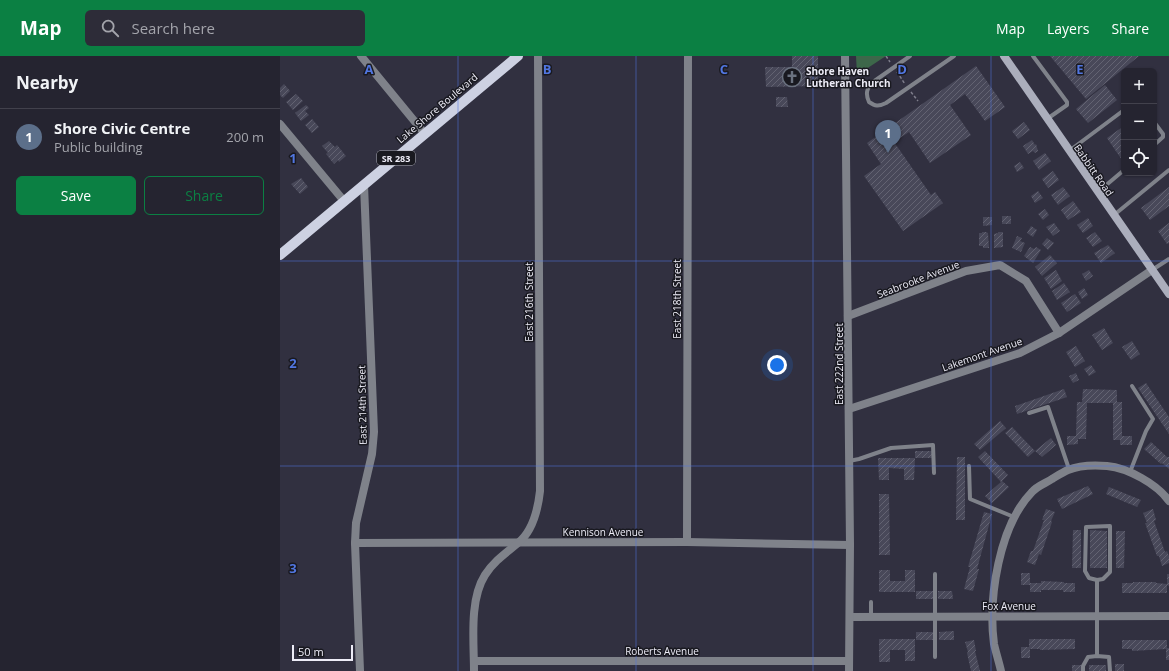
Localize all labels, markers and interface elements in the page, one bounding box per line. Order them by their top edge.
search box [85,10,365,46]
text: Map [20,15,61,41]
icon: search [99,17,121,39]
text: Search here [131,18,215,38]
text: Map [996,19,1025,38]
text: Layers [1047,19,1089,38]
text: Share [1111,19,1149,38]
text: A [365,60,374,78]
text: B [543,60,552,78]
text: C [720,60,728,78]
text: D [897,60,907,78]
text: E [1076,60,1084,78]
place label: Shore Haven Lutheran Church [806,64,891,90]
church icon: Shore Haven Lutheran Church [781,66,803,88]
map controls [1121,68,1157,176]
button: + [1121,68,1157,104]
street label: Lake Shore Boulevard [394,70,480,146]
text: Nearby [16,71,78,94]
button: − [1121,104,1157,140]
text: Shore Civic Centre [54,118,190,138]
pin: 1 [875,120,901,153]
text: 1 [25,128,33,146]
text: 200 m [226,128,264,146]
text: Public building [54,138,143,156]
button: locate [1121,140,1157,176]
street label: Babbitt Road [1071,141,1117,199]
text: 1 [289,149,297,167]
road number: SR 283 [377,151,415,165]
button: Save [16,176,136,215]
button: Share [144,176,264,215]
street label: Seabrooke Avenue [875,257,962,301]
street label: East 218th Street [670,259,684,339]
street label: East 216th Street [522,262,536,342]
street label: East 222nd Street [832,323,846,405]
street label: Lakemont Avenue [940,334,1024,374]
text: 2 [289,354,297,372]
your location [767,355,787,375]
street label: East 214th Street [354,365,370,445]
street label: Kennison Avenue [563,525,644,539]
text: 3 [289,559,297,577]
street label: Fox Avenue [982,599,1036,613]
scale bar [292,643,353,662]
text: 50 m [298,644,324,659]
street label: Roberts Avenue [625,644,699,658]

